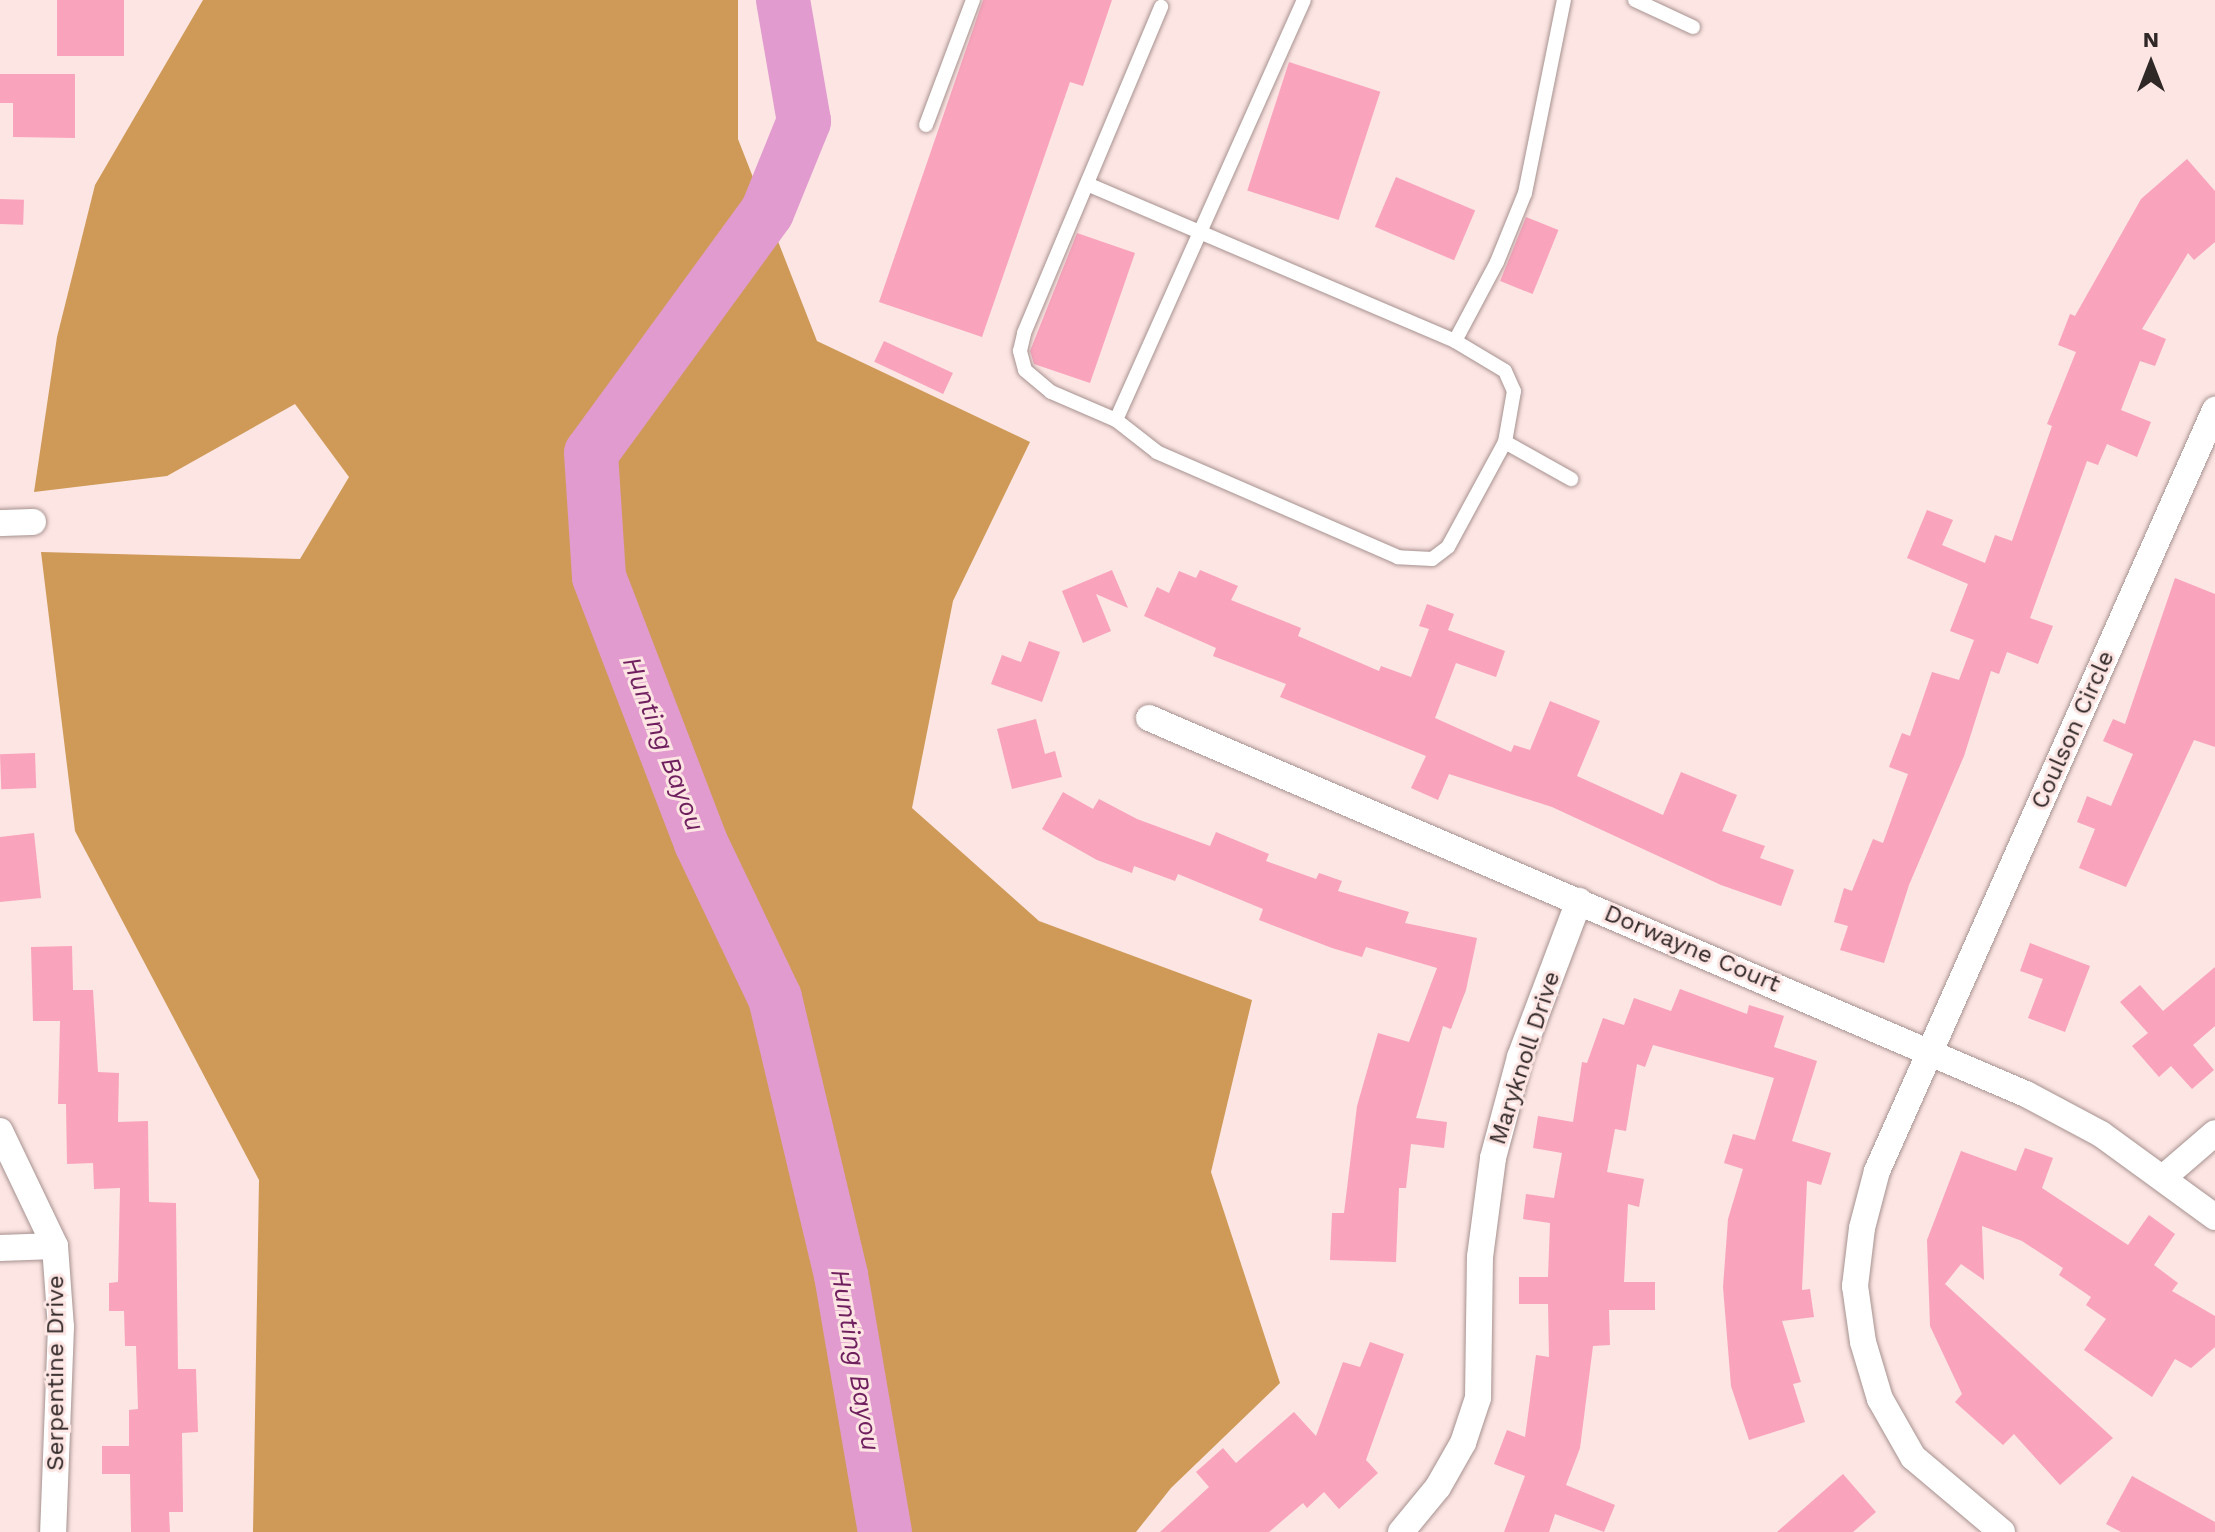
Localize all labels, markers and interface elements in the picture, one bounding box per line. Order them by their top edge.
north arrow [2111,24,2191,104]
text: N [2143,27,2159,52]
street label: Coulson Circle [2025,646,2121,814]
water label: Hunting Bayou [615,652,711,836]
street label: Dorwayne Court [1600,899,1784,999]
street label: Maryknoll Drive [1483,967,1567,1149]
water label: Hunting Bayou [824,1267,886,1453]
street label: Serpentine Drive [42,1275,70,1471]

